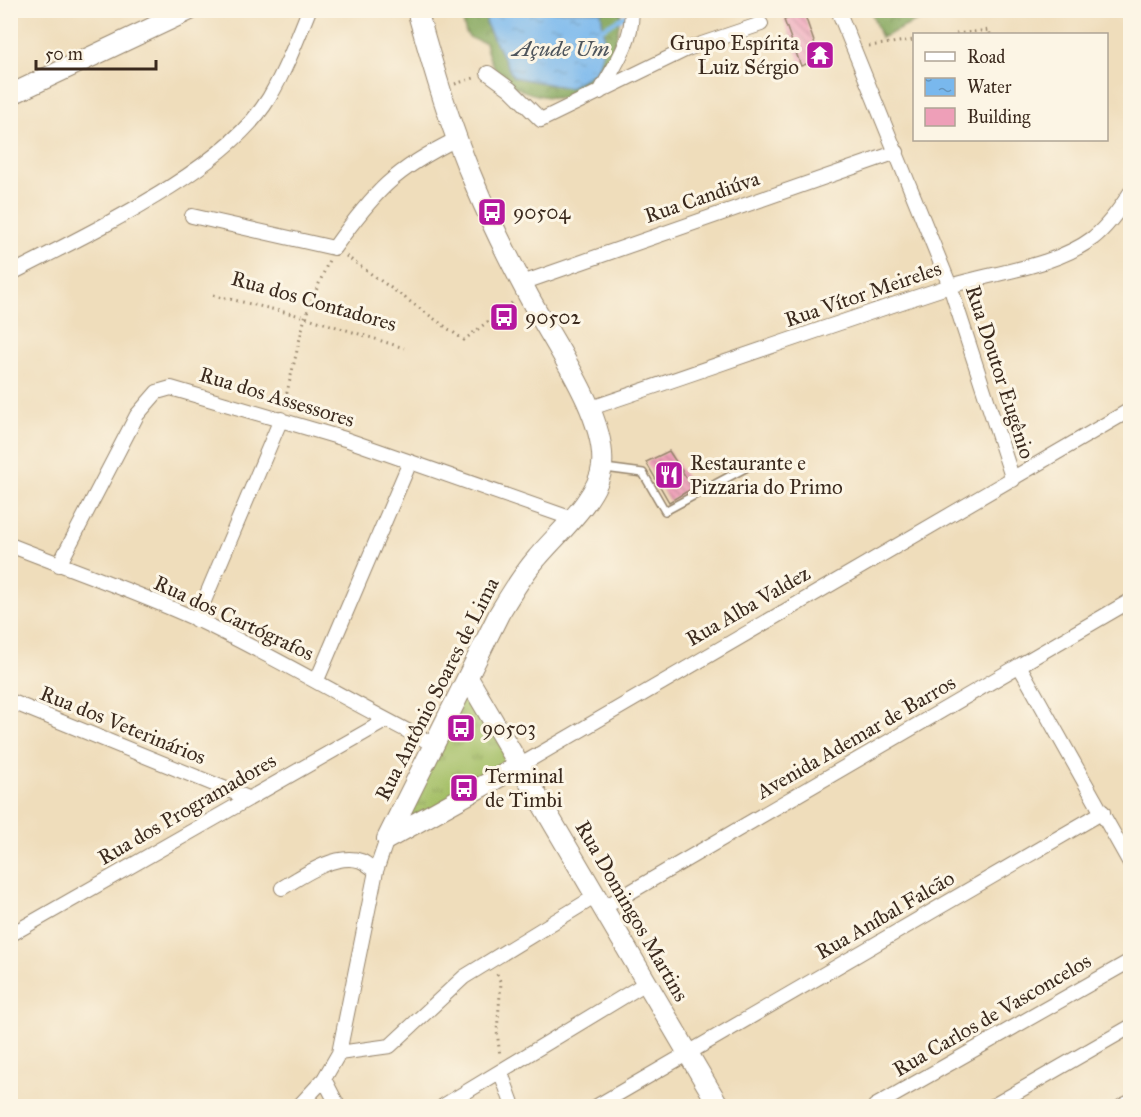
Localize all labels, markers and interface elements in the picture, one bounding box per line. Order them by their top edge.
place label: Grupo Espírita Luiz Sérgio [670,30,799,80]
scale bar [36,33,156,71]
legend [913,33,1108,141]
water label: Açude Um [510,35,610,62]
temple icon: Grupo Espírita Luiz Sérgio [804,39,836,71]
text: 50 m [45,43,83,65]
text: Road [967,46,1005,68]
text: Water [967,76,1012,98]
text: Building [967,106,1031,129]
street label: Rua Candiúva [641,165,763,229]
bus stop icon: 90504 [476,196,508,228]
place label: 90504 [513,199,571,225]
street label: Rua Vítor Meireles [781,255,945,333]
street label: Rua dos Contadores [228,265,400,337]
street label: Rua Doutor Eugênio [960,282,1040,462]
bus stop icon: 90502 [488,301,520,333]
place label: 90502 [525,304,581,330]
street label: Rua dos Assessores [196,361,358,433]
place label: Restaurante e Pizzaria do Primo [690,450,843,500]
restaurant icon: Restaurante e Pizzaria do Primo [653,459,685,491]
street label: Rua Alba Valdez [681,560,815,652]
street label: Rua dos Cartógrafos [150,570,318,666]
street label: Rua Antônio Soares de Lima [369,573,505,805]
street label: Avenida Ademar de Barros [751,669,960,805]
street label: Rua dos Veterinários [36,680,210,770]
bus stop icon: 90503 [445,712,477,744]
place label: 90503 [482,715,536,741]
street label: Rua dos Programadores [93,747,281,871]
place label: Terminal de Timbi [485,763,564,813]
bus stop icon: Terminal de Timbi [448,772,480,804]
street label: Rua Domingos Martins [570,816,694,1006]
street label: Rua Aníbal Falcão [811,865,959,965]
street label: Rua Carlos de Vasconcelos [888,948,1096,1082]

